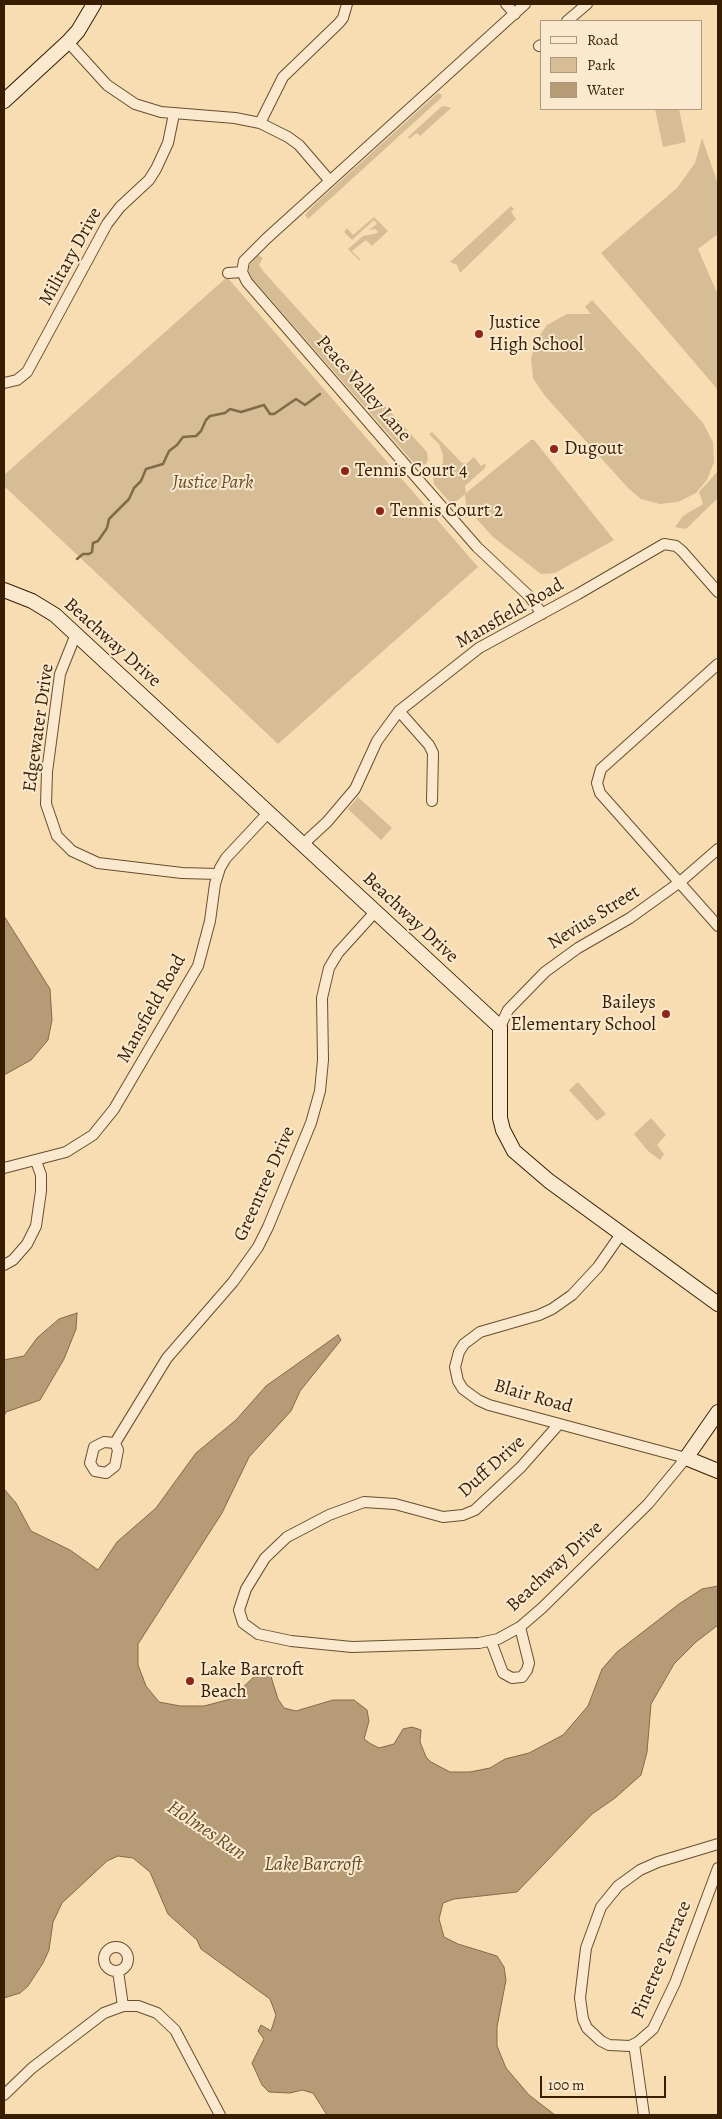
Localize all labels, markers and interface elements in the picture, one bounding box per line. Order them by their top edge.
legend [540,20,702,110]
text: Road [587,30,618,50]
text: Park [587,55,615,75]
text: Water [587,80,624,100]
street label: Military Drive [35,204,107,310]
place label: Justice High School [489,312,583,356]
marker: Justice High School [473,328,485,340]
street label: Peace Valley Lane [311,331,415,447]
place label: Dugout [564,438,623,460]
marker: Dugout [548,443,560,455]
place label: Tennis Court 4 [355,460,467,482]
marker: Tennis Court 4 [339,465,351,477]
park label: Justice Park [173,472,253,494]
place label: Tennis Court 2 [390,500,503,522]
marker: Tennis Court 2 [374,505,386,517]
street label: Mansfield Road [452,574,568,654]
street label: Beachway Drive [59,593,165,693]
street label: Edgewater Drive [19,662,59,794]
street label: Beachway Drive [357,868,463,968]
street label: Nevius Street [544,881,644,955]
street label: Mansfield Road [113,951,191,1067]
place label: Baileys Elementary School [511,992,656,1036]
marker: Baileys Elementary School [660,1008,672,1020]
street label: Greentree Drive [229,1123,301,1245]
street label: Blair Road [491,1375,575,1419]
street label: Duff Drive [454,1431,530,1503]
street label: Beachway Drive [502,1517,608,1617]
place label: Lake Barcroft Beach [200,1659,304,1703]
marker: Lake Barcroft Beach [184,1675,196,1687]
water label: Holmes Run [162,1796,250,1866]
water label: Lake Barcroft [264,1853,362,1877]
street label: Pinetree Terrace [627,1898,697,2022]
scale bar [542,2066,668,2098]
text: 100 m [548,2075,585,2095]

